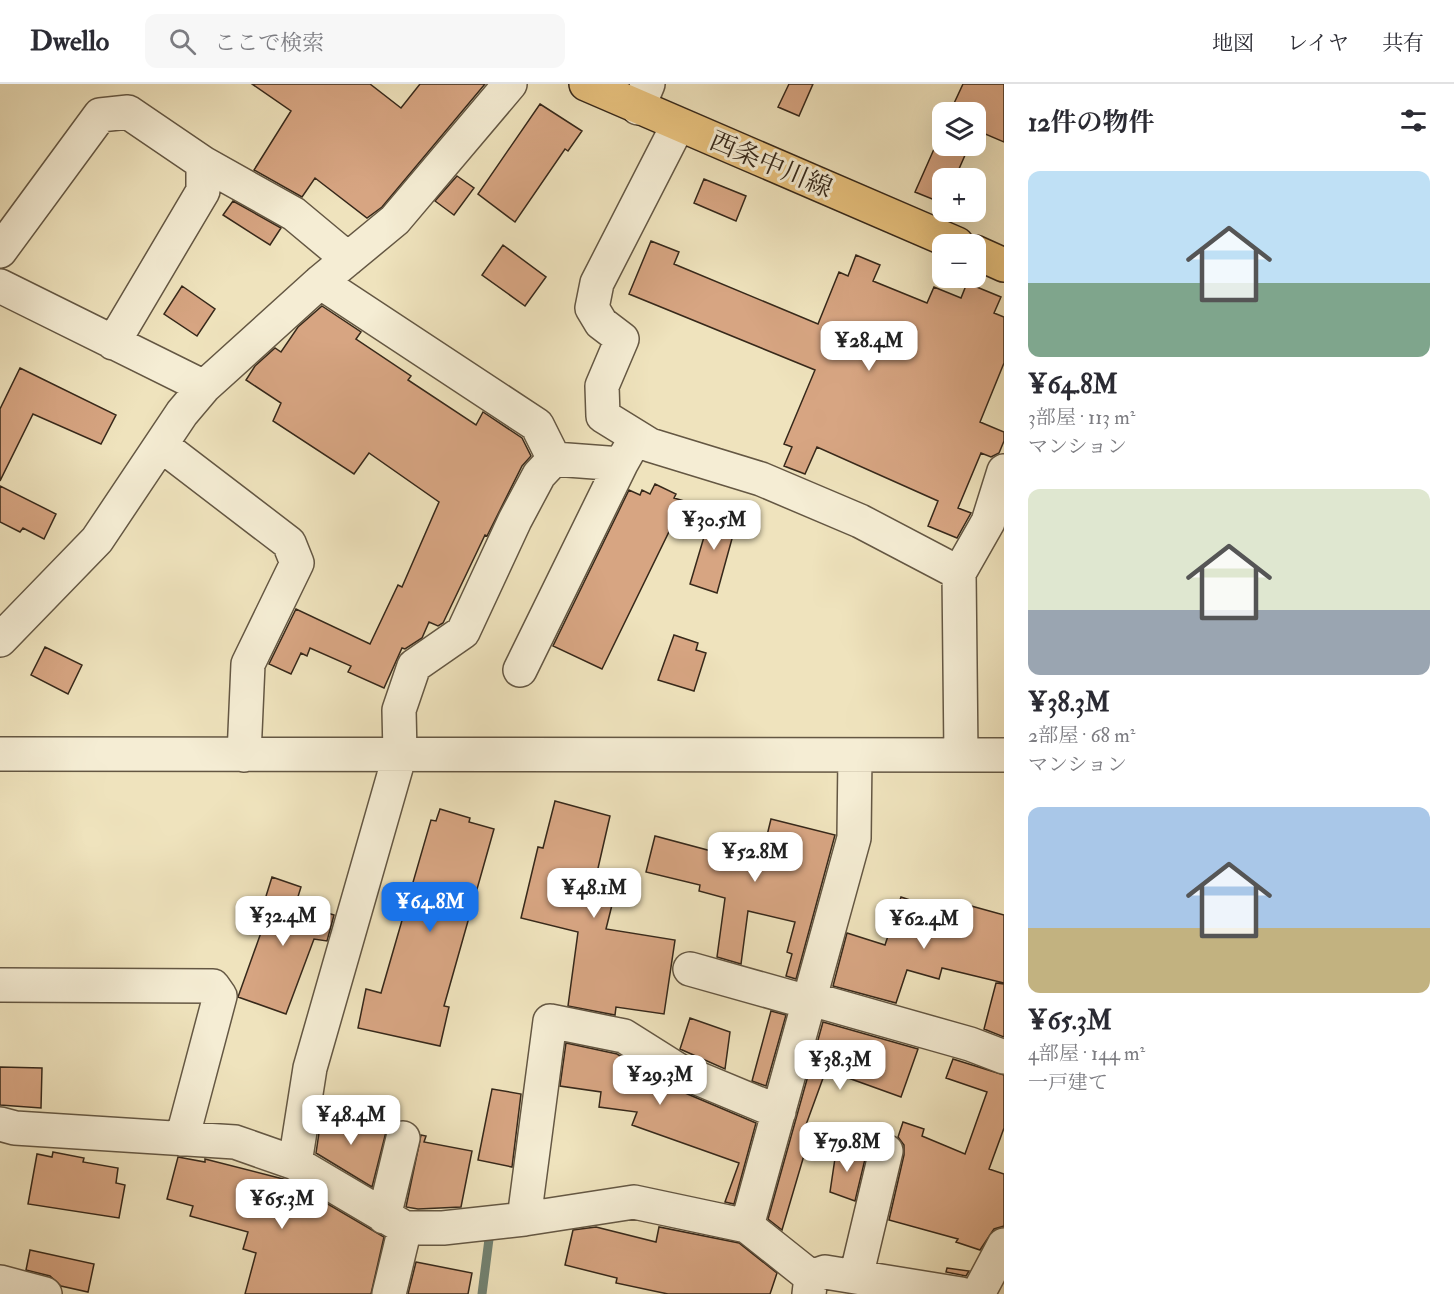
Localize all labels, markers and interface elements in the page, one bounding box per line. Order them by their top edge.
search box [145,14,565,68]
text: Dwello [30,24,109,59]
icon: search [166,25,199,58]
text: ここで検索 [214,29,324,57]
text: 地図 [1212,30,1254,57]
text: レイヤ [1287,30,1349,57]
text: 共有 [1382,30,1424,57]
map controls [932,102,986,288]
button: layers [932,102,986,156]
icon: filters [1397,104,1430,137]
text: 12件の物件 [1028,107,1154,139]
street label: 西条中川線 [705,125,837,205]
button: + [932,168,986,222]
icon: home [1175,210,1283,318]
button: − [932,234,986,288]
pin: ¥28.4M [820,321,918,372]
text: ¥28.4M [835,328,903,353]
text: ¥64.8M [1028,369,1118,401]
text: 3部屋 · 113 m² [1028,405,1135,430]
text: マンション [1028,434,1127,459]
pin: ¥30.5M [665,500,763,551]
text: ¥30.5M [682,507,746,532]
icon: home [1175,528,1283,636]
text: ¥38.3M [1028,687,1110,719]
text: 2部屋 · 68 m² [1028,723,1135,748]
text: マンション [1028,752,1127,777]
pin: ¥52.8M [706,832,804,883]
text: ¥52.8M [722,839,788,864]
icon: home [1175,846,1283,954]
pin: ¥48.1M [545,868,643,919]
text: ¥48.1M [561,875,627,900]
pin: ¥64.8M [381,882,479,933]
text: ¥64.8M [396,889,464,914]
pin: ¥32.4M [234,896,332,947]
pin: ¥62.4M [875,899,973,950]
text: ¥32.4M [249,903,317,928]
text: ¥62.4M [889,906,959,931]
text: ¥65.3M [1028,1005,1112,1037]
pin: ¥38.3M [791,1040,889,1091]
text: 4部屋 · 144 m² [1028,1041,1145,1066]
text: ¥38.3M [808,1047,872,1072]
pin: ¥29.3M [611,1055,709,1106]
text: ¥29.3M [627,1062,693,1087]
text: 一戸建て [1028,1070,1108,1095]
pin: ¥48.4M [302,1095,400,1146]
text: ¥48.4M [316,1102,386,1127]
pin: ¥79.8M [798,1122,896,1173]
text: ¥79.8M [813,1129,881,1154]
pin: ¥65.3M [233,1179,331,1230]
text: ¥65.3M [250,1186,314,1211]

